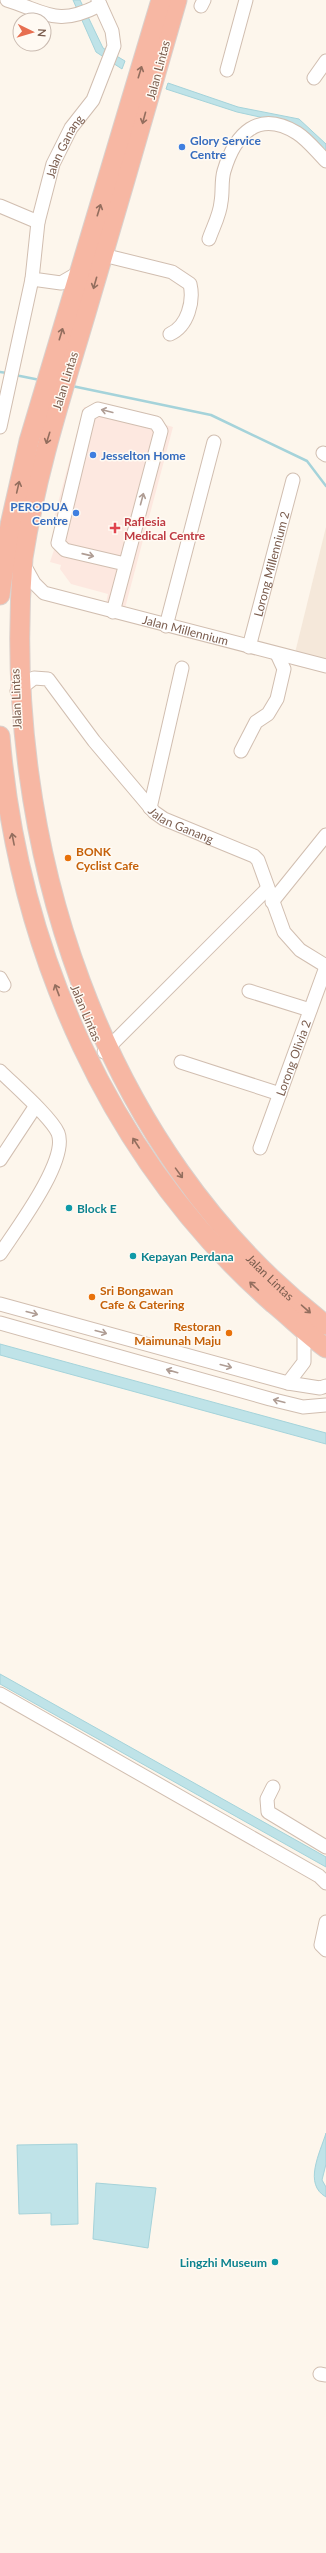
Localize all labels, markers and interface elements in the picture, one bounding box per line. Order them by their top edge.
north arrow [12,12,52,52]
text: N [36,28,49,38]
street label: Jalan Lintas [143,39,173,101]
one-way arrow [137,66,144,79]
street label: Jalan Ganang [42,111,86,180]
one-way arrow [140,112,147,125]
place label: Glory Service Centre [190,133,261,162]
marker: Glory Service Centre [177,142,187,152]
one-way arrow [96,204,103,217]
one-way arrow [91,276,98,289]
one-way arrow [58,328,65,341]
street label: Jalan Lintas [49,350,81,412]
one-way arrow [101,407,114,414]
one-way arrow [44,431,51,444]
place label: Jesselton Home [101,448,186,463]
marker: Jesselton Home [88,450,98,460]
one-way arrow [15,481,22,494]
one-way arrow [139,493,146,506]
place label: PERODUA Centre [10,499,69,528]
marker: PERODUA Centre [71,508,81,518]
street label: Lorong Millennium 2 [250,509,292,618]
place label: Raflesia Medical Centre [124,514,206,543]
marker: Raflesia Medical Centre [109,522,121,534]
one-way arrow [81,552,94,560]
street label: Jalan Millennium [141,611,230,648]
street label: Jalan Lintas [7,669,25,729]
street label: Jalan Ganang [145,804,216,846]
one-way arrow [9,833,17,846]
place label: BONK Cyclist Cafe [76,844,139,873]
marker: BONK Cyclist Cafe [63,853,73,863]
street label: Jalan Lintas [67,982,105,1044]
one-way arrow [53,985,61,997]
street label: Lorong Olivia 2 [272,1018,314,1098]
one-way arrow [132,1138,140,1149]
one-way arrow [175,1167,184,1178]
place label: Block E [77,1201,117,1216]
marker: Block E [64,1203,74,1213]
place label: Kepayan Perdana [141,1249,234,1264]
street label: Jalan Lintas [243,1250,298,1303]
marker: Kepayan Perdana [128,1251,138,1261]
one-way arrow [249,1281,259,1291]
place label: Sri Bongawan Cafe & Catering [100,1283,185,1312]
marker: Sri Bongawan Cafe & Catering [87,1292,97,1302]
one-way arrow [301,1304,311,1313]
one-way arrow [25,1310,38,1317]
place label: Restoran Maimunah Maju [134,1319,221,1348]
marker: Restoran Maimunah Maju [224,1328,234,1338]
one-way arrow [94,1329,107,1336]
one-way arrow [220,1363,233,1370]
one-way arrow [166,1367,179,1375]
one-way arrow [273,1397,286,1405]
place label: Lingzhi Museum [180,2255,267,2270]
marker: Lingzhi Museum [270,2257,280,2267]

